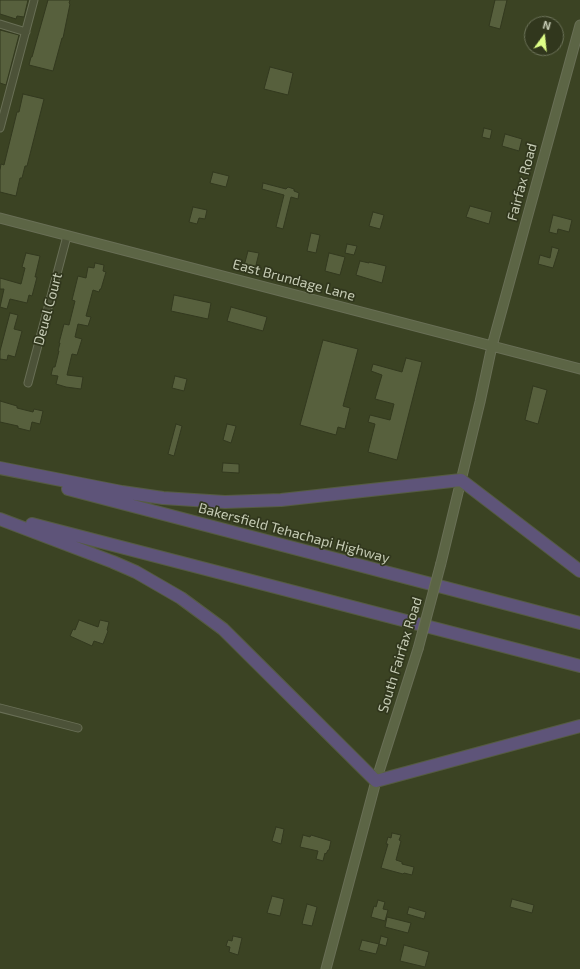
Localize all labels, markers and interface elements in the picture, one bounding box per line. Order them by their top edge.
north arrow [524,16,564,56]
text: N [541,18,552,32]
street label: Fairfax Road [504,141,540,223]
street label: East Brundage Lane [231,256,357,304]
street label: Deuel Court [30,271,66,347]
street label: Bakersfield Tehachapi Highway [196,499,392,567]
street label: South Fairfax Road [374,595,426,715]

